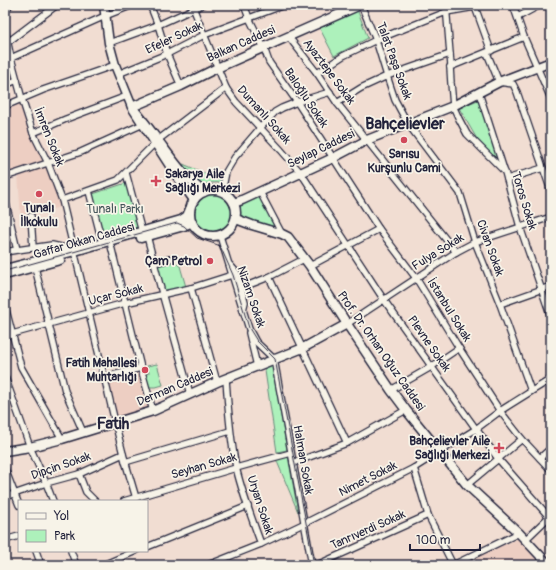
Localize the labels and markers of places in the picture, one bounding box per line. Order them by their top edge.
marker: Sarısu Kurşunlu Cami [399,135,409,145]
place label: Sarısu Kurşunlu Cami [367,147,441,176]
place label: Sakarya Aile Sağlığı Merkezi [165,167,240,196]
marker: Sakarya Aile Sağlığı Merkezi [150,175,162,187]
marker: Tunalı İlkokulu [34,189,44,199]
place label: Tunalı İlkokulu [20,201,58,230]
place label: Çam Petrol [145,254,202,269]
marker: Çam Petrol [205,256,215,266]
place label: Fatih Mahallesi Muhtarlığı [66,356,137,385]
marker: Fatih Mahallesi Muhtarlığı [140,365,150,375]
place label: Bahçelievler Aile Sağlığı Merkezi [409,434,491,463]
marker: Bahçelievler Aile Sağlığı Merkezi [493,442,505,454]

